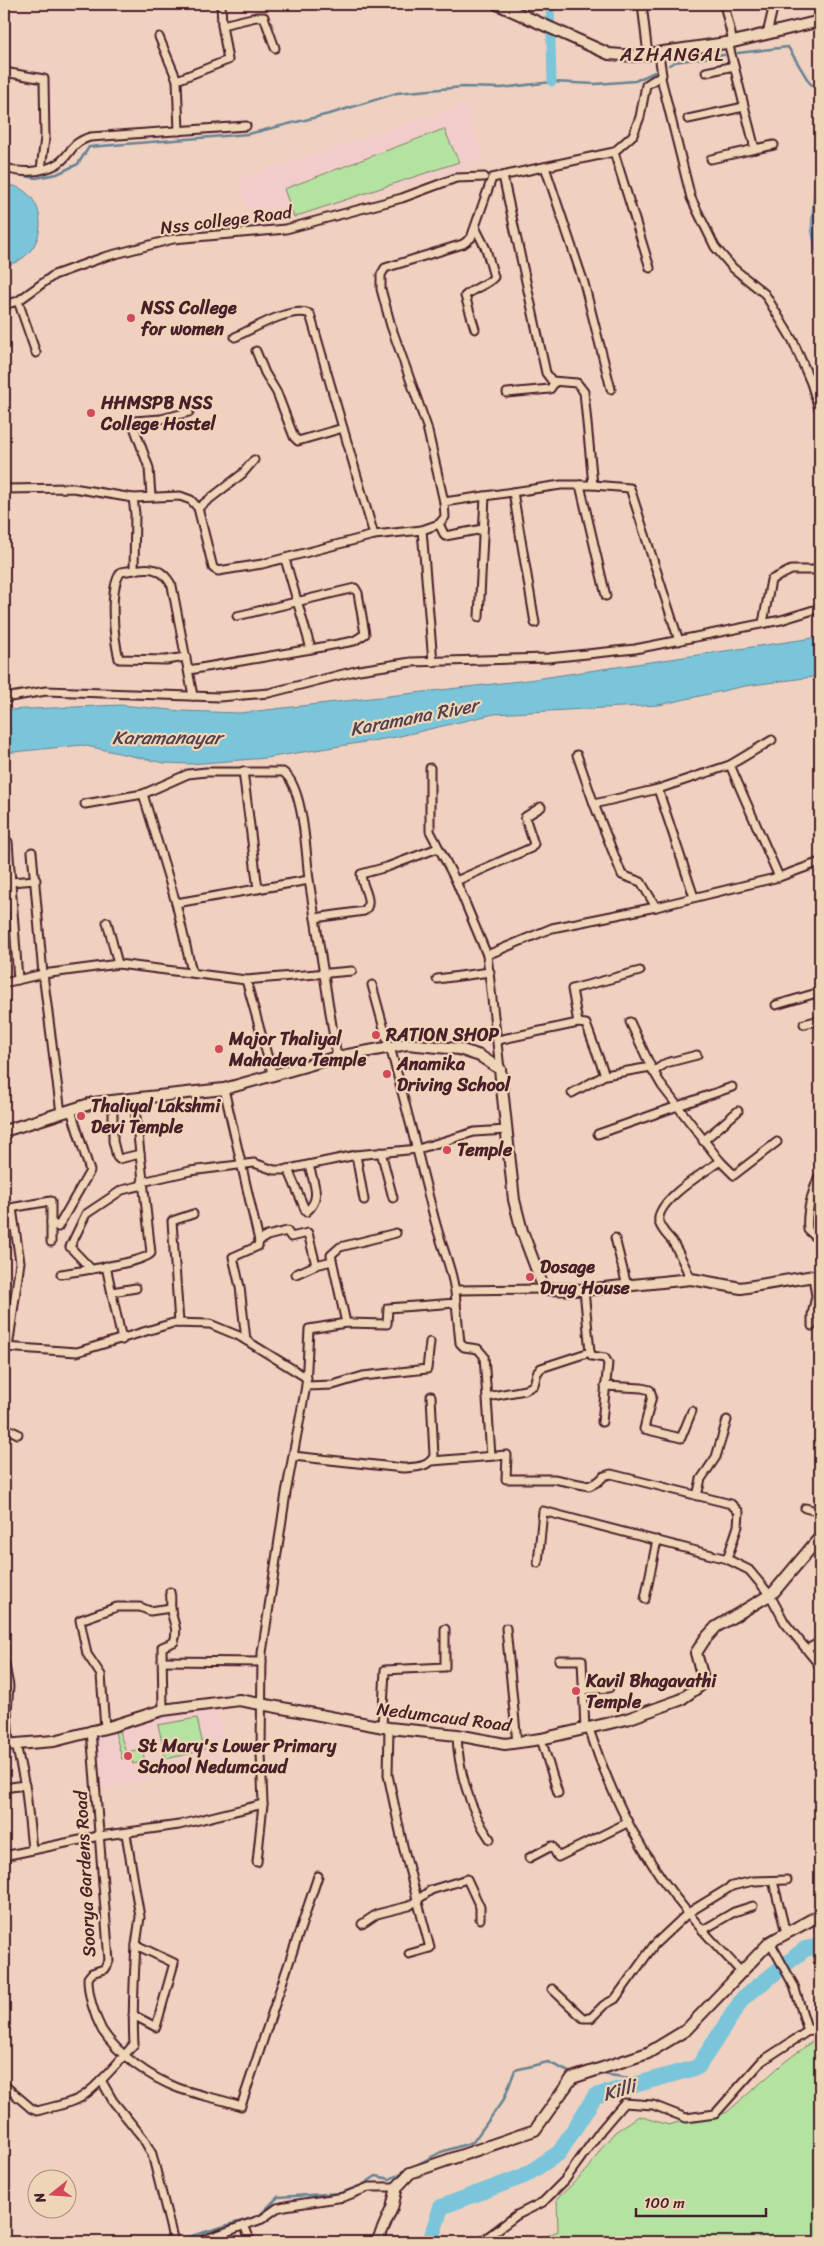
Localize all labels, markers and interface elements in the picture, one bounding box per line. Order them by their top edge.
district label: AZHANGAL [619,38,724,71]
street label: Nss college Road [158,196,295,244]
place label: NSS College for women [140,292,237,345]
marker: NSS College for women [125,312,137,324]
place label: HHMSPB NSS College Hostel [100,387,217,440]
marker: HHMSPB NSS College Hostel [85,407,97,419]
water label: Karamana River [347,688,484,746]
water label: Karamanayar [112,721,225,754]
place label: RATION SHOP [385,1019,500,1051]
place label: Major Thaliyal Mahadeva Temple [228,1023,367,1076]
marker: RATION SHOP [370,1029,382,1041]
marker: Major Thaliyal Mahadeva Temple [213,1043,225,1055]
place label: Anamika Driving School [396,1048,511,1101]
marker: Anamika Driving School [381,1068,393,1080]
place label: Thaliyal Lakshmi Devi Temple [91,1090,221,1143]
marker: Thaliyal Lakshmi Devi Temple [75,1110,87,1122]
place label: Temple [457,1134,513,1166]
marker: Temple [441,1144,453,1156]
place label: Dosage Drug House [540,1251,630,1304]
marker: Dosage Drug House [524,1271,536,1283]
place label: Kavil Bhagavathi Temple [585,1665,717,1718]
marker: Kavil Bhagavathi Temple [570,1685,582,1697]
street label: Nedumcaud Road [375,1693,515,1741]
place label: St Mary's Lower Primary School Nedumcaud [137,1730,337,1783]
marker: St Mary's Lower Primary School Nedumcaud [122,1750,134,1762]
street label: Soorya Gardens Road [65,1789,105,1958]
water label: Killi [598,2068,643,2111]
north arrow [28,2168,78,2218]
scale bar [636,2186,766,2218]
text: N [27,2189,54,2207]
text: 100 m [644,2190,685,2216]

